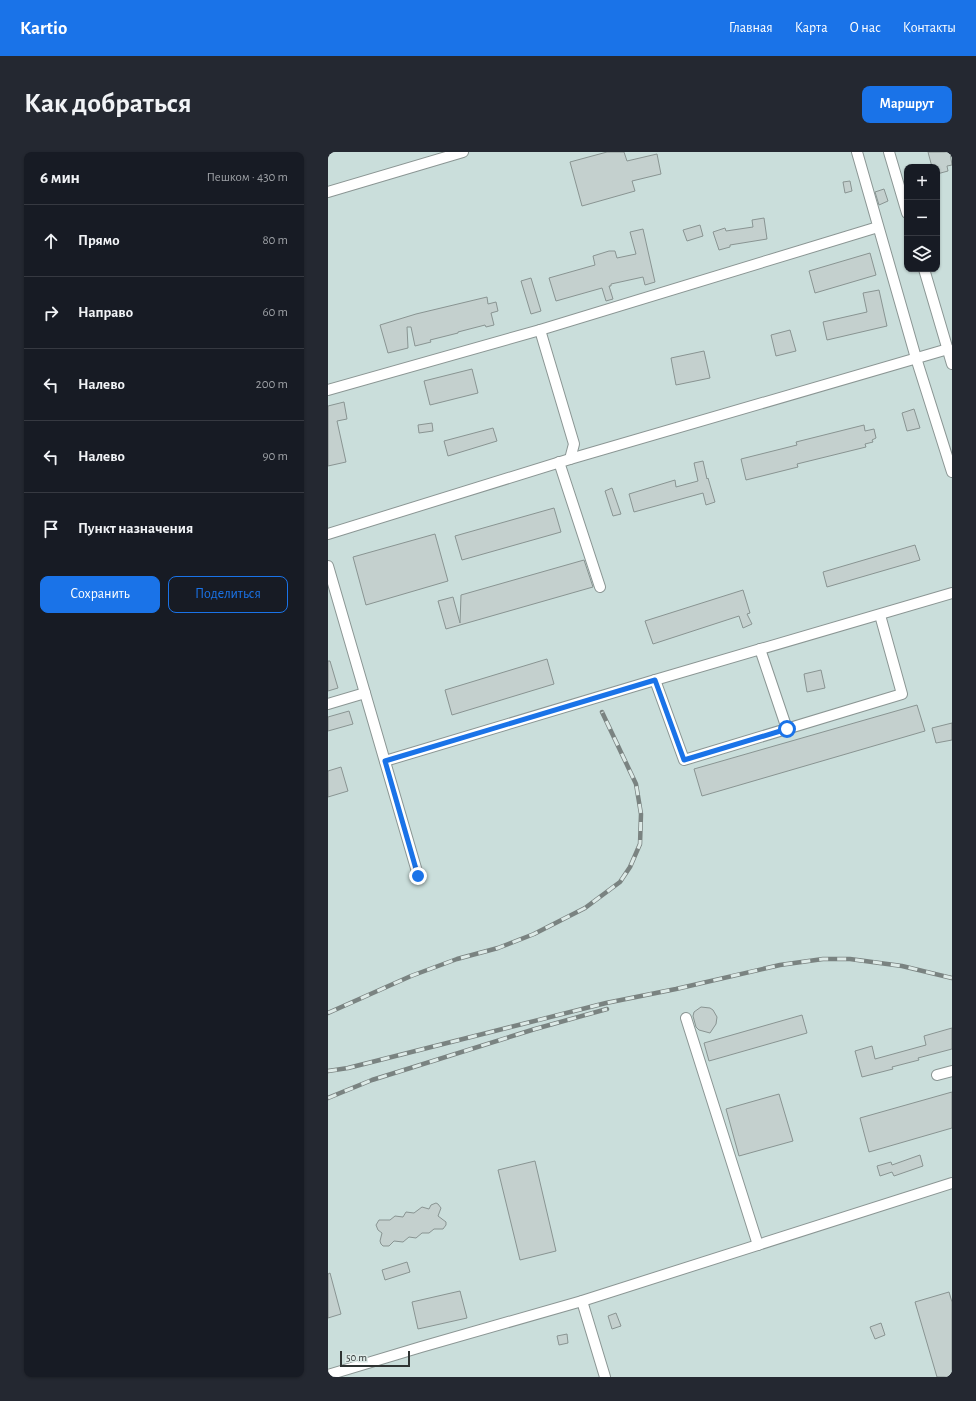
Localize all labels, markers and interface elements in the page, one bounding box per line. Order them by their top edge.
text: Kartio [20,19,67,38]
text: Главная [729,21,773,35]
text: Карта [795,21,828,35]
text: О нас [850,21,881,35]
text: Контакты [903,21,956,35]
button: Маршрут [862,86,952,123]
text: Как добраться [24,90,192,118]
map controls [904,164,940,272]
button: + [904,164,940,200]
text: 6 мин [40,169,80,186]
text: Пешком · 430 m [206,171,288,184]
button: − [904,200,940,236]
icon: ahead [40,230,62,252]
text: Прямо [78,233,120,248]
text: 80 m [262,234,288,247]
button: layers [904,236,940,272]
icon: right [40,302,62,324]
text: Направо [78,305,133,320]
text: 60 m [262,306,288,319]
icon: left [40,374,62,396]
text: Налево [78,377,125,392]
text: 200 m [256,378,288,391]
icon: left [40,446,62,468]
text: Налево [78,449,125,464]
text: 90 m [262,450,288,463]
icon: arrive [40,518,62,540]
text: Пункт назначения [78,521,193,536]
button: Сохранить [40,576,160,613]
button: Поделиться [168,576,288,613]
route start [778,720,796,738]
route end [409,867,427,885]
scale bar [340,1349,410,1368]
text: 50 m [346,1352,367,1363]

